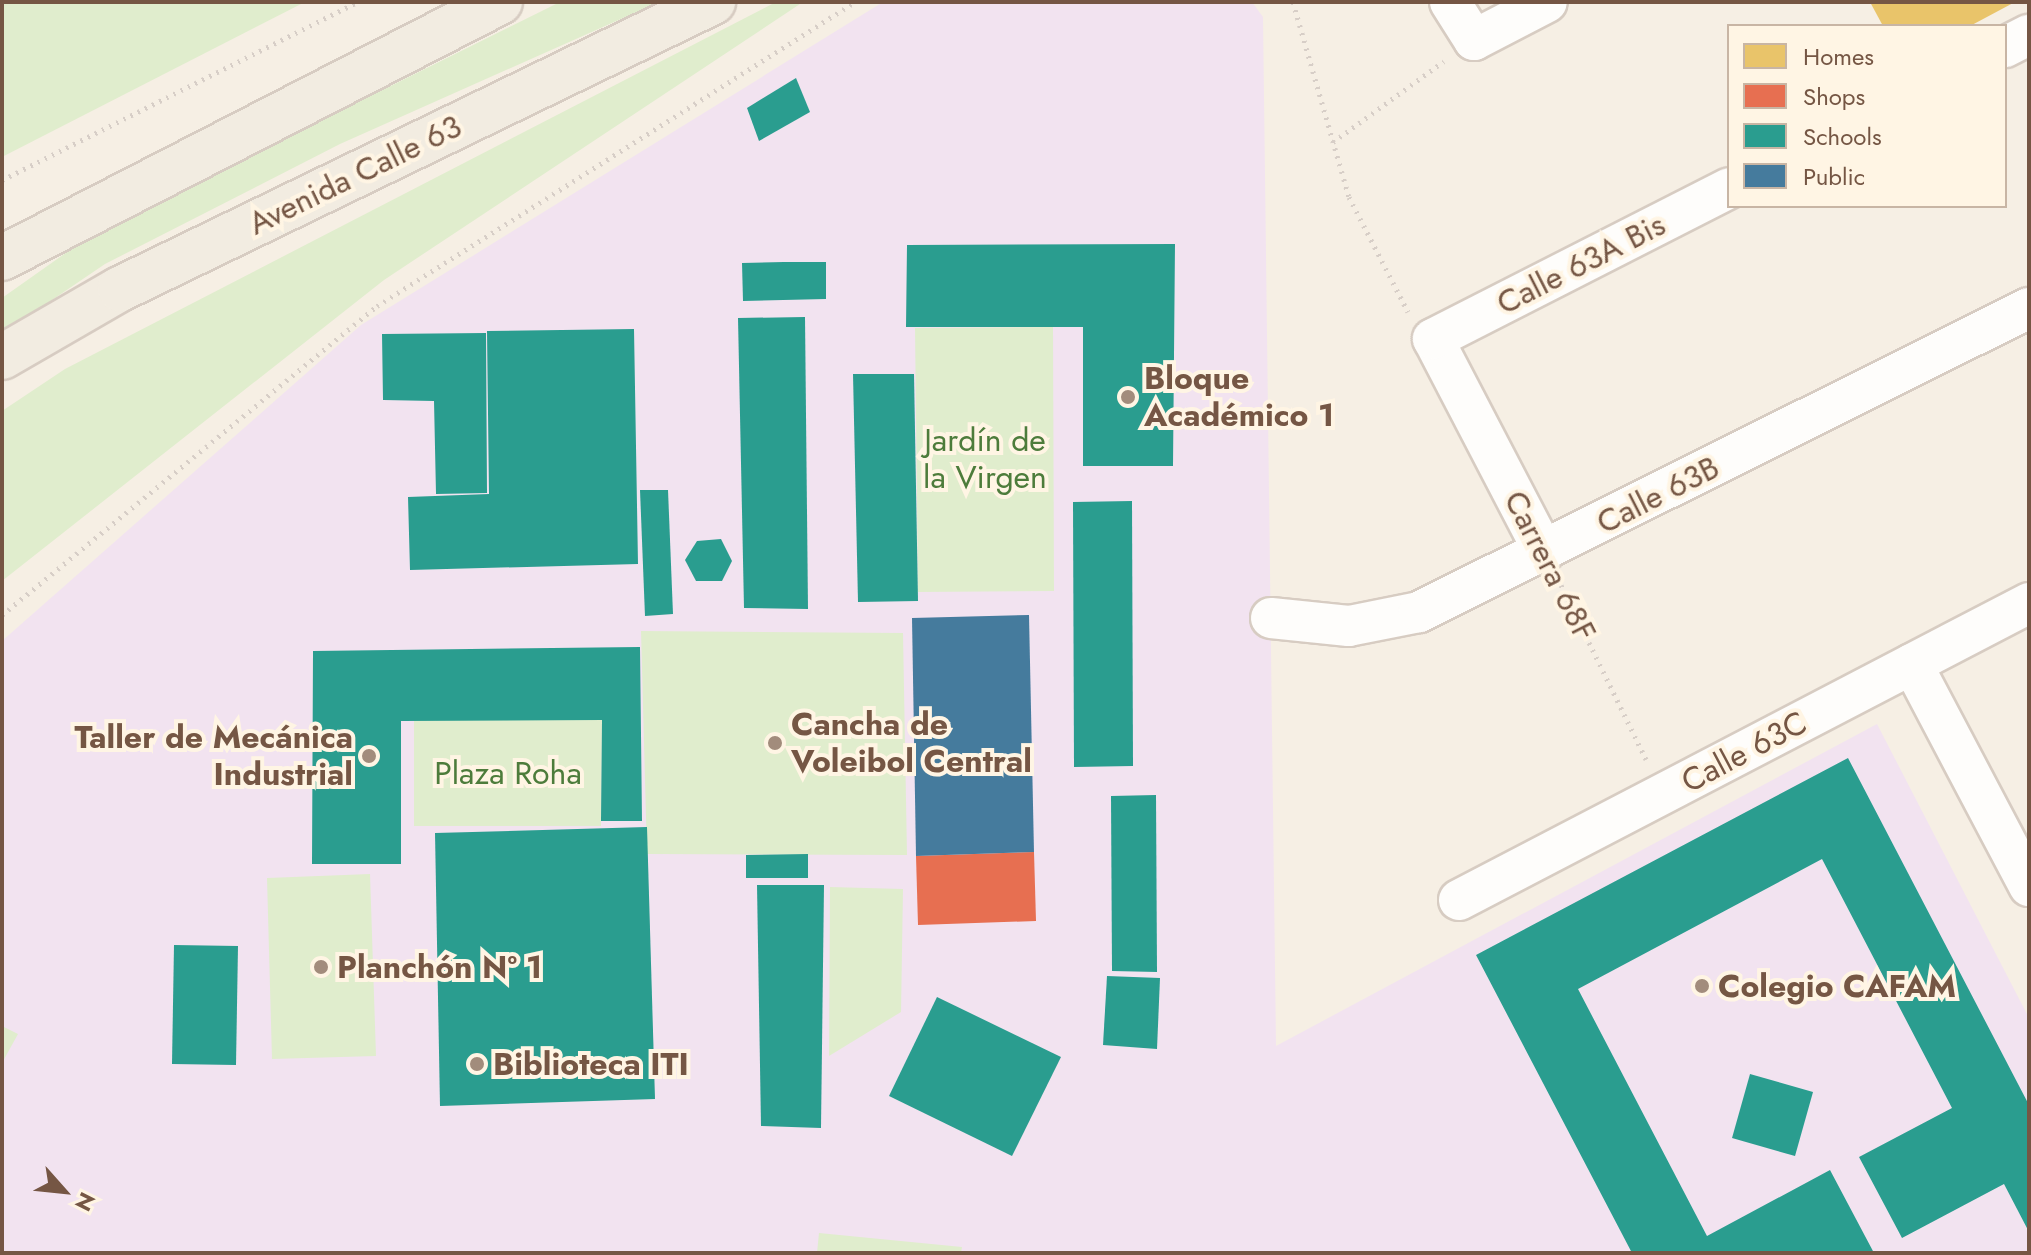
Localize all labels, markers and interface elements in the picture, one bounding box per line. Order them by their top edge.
legend [1727,24,2007,208]
text: Homes [1803,39,1874,74]
text: Shops [1803,79,1865,114]
street label: Avenida Calle 63 [242,107,468,243]
text: Schools [1803,119,1882,154]
text: Public [1803,159,1865,194]
street label: Calle 63A Bis [1491,205,1671,323]
place label: Bloque Académico 1 [1144,360,1334,435]
marker: Bloque Académico 1 [1119,388,1137,406]
park label: Jardín de la Virgen [923,422,1047,497]
street label: Calle 63B [1591,448,1725,542]
street label: Carrera 68F [1496,485,1604,647]
street label: Calle 63C [1675,703,1813,801]
place label: Cancha de Voleibol Central [791,706,1032,781]
place label: Taller de Mecánica Industrial [75,719,353,794]
marker: Cancha de Voleibol Central [766,734,784,752]
marker: Taller de Mecánica Industrial [360,747,378,765]
park label: Plaza Roha [434,754,582,792]
place label: Planchón Nº 1 [337,948,542,986]
marker: Planchón Nº 1 [312,958,330,976]
place label: Colegio CAFAM [1718,967,1956,1005]
marker: Colegio CAFAM [1693,977,1711,995]
place label: Biblioteca ITI [493,1045,689,1083]
marker: Biblioteca ITI [468,1055,486,1073]
north arrow [24,1151,104,1231]
text: N [67,1187,104,1217]

